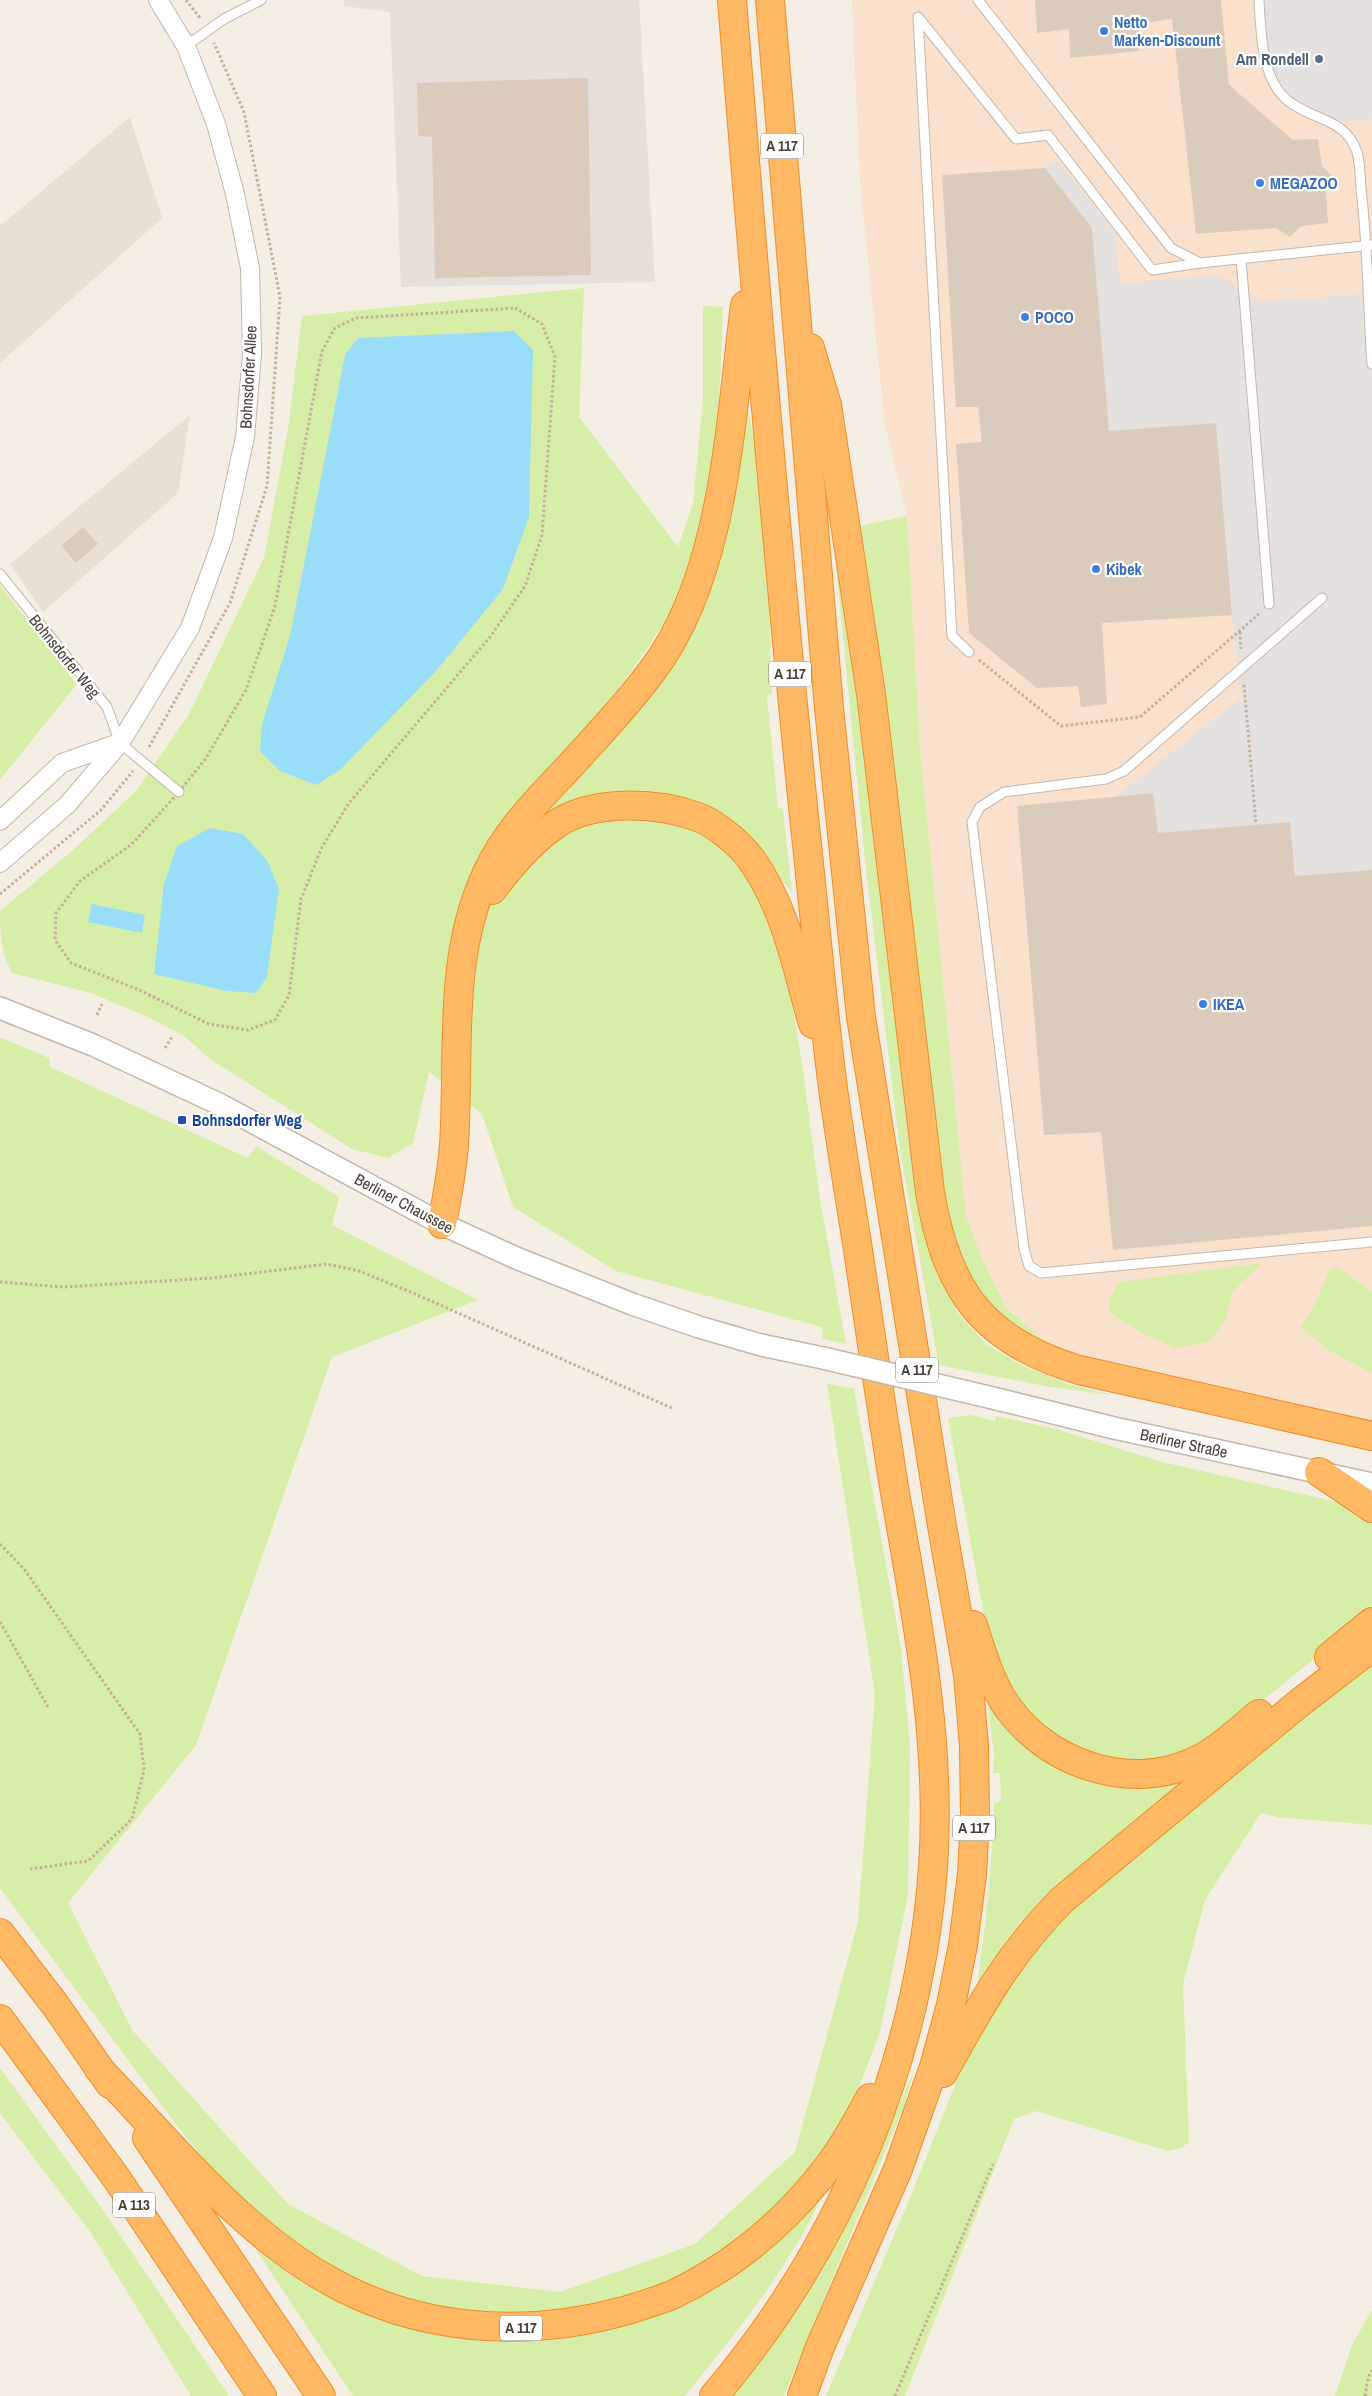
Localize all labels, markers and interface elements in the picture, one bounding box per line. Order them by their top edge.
place label: Netto Marken-Discount [1114,11,1221,51]
marker: Netto Marken-Discount [1098,25,1110,37]
place label: Am Rondell [1236,48,1309,70]
marker: Am Rondell [1313,53,1325,65]
road number: A 117 [761,134,803,158]
place label: MEGAZOO [1270,172,1338,194]
marker: MEGAZOO [1254,177,1266,189]
place label: POCO [1035,306,1074,328]
marker: POCO [1019,311,1031,323]
street label: Bohnsdorfer Allee [234,325,262,429]
place label: Kibek [1106,558,1142,580]
marker: Kibek [1090,563,1102,575]
street label: Bohnsdorfer Weg [24,609,106,703]
road number: A 117 [769,662,811,686]
place label: IKEA [1213,993,1245,1015]
marker: IKEA [1197,998,1209,1010]
place label: Bohnsdorfer Weg [192,1109,302,1131]
marker: Bohnsdorfer Weg [176,1114,188,1126]
street label: Berliner Chaussee [351,1168,457,1238]
road number: A 117 [896,1358,938,1382]
street label: Berliner Straße [1138,1423,1230,1463]
road number: A 117 [953,1816,995,1840]
road number: A 113 [113,2192,155,2218]
road number: A 117 [500,2316,542,2340]

